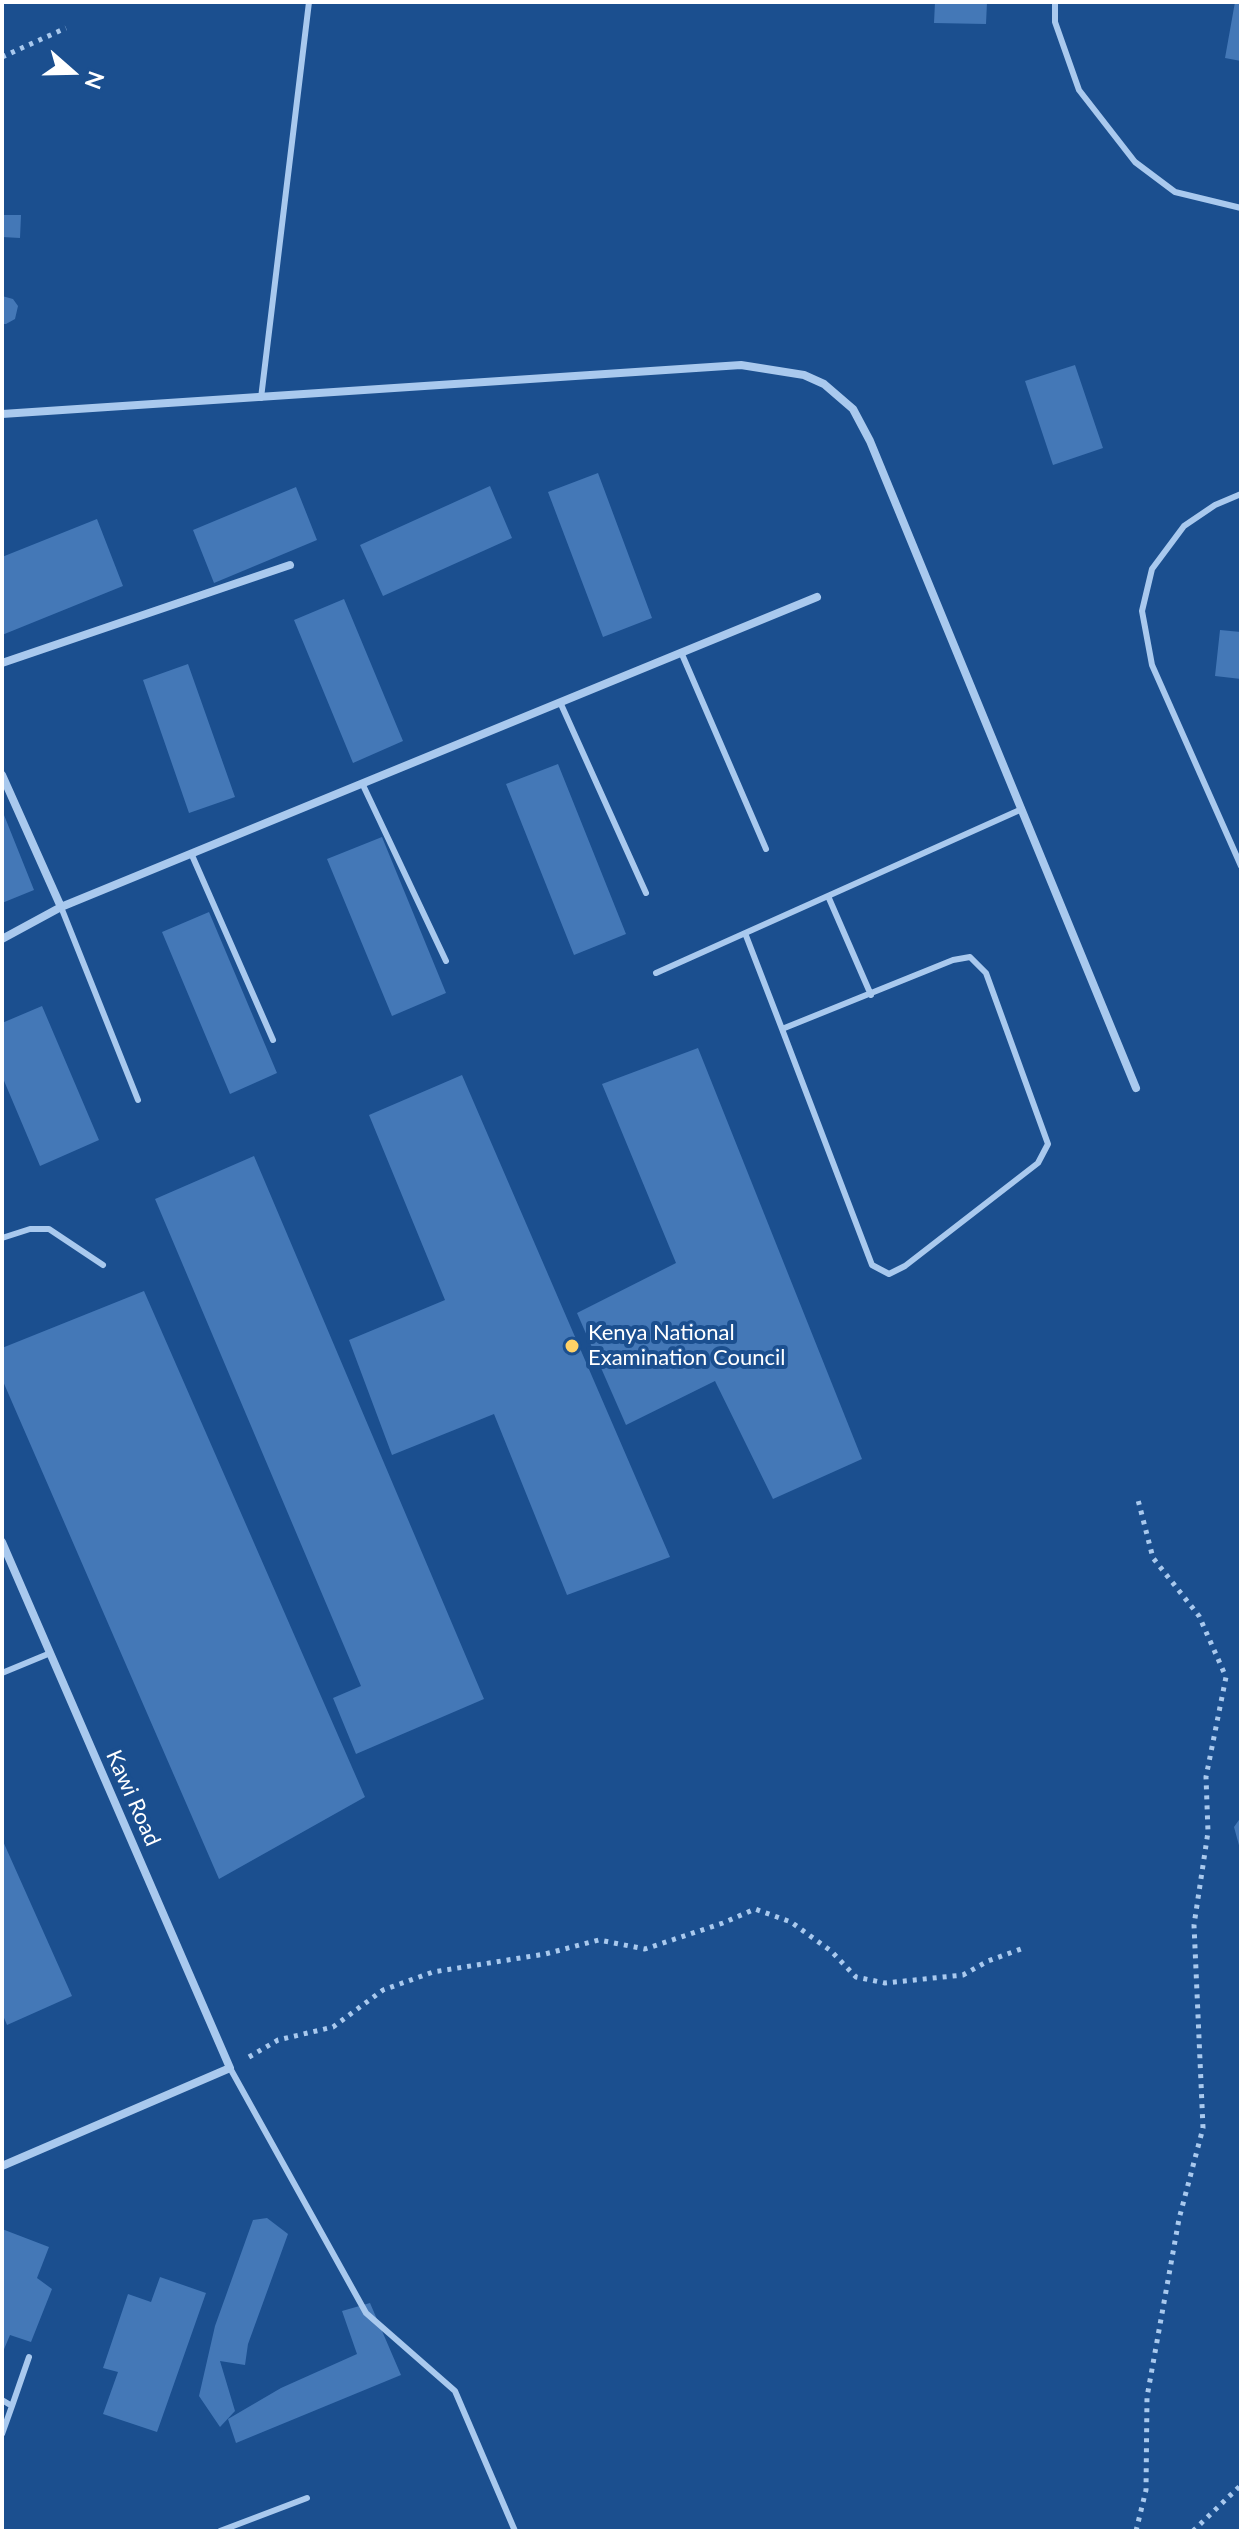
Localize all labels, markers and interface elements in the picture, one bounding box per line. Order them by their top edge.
north arrow [32,32,112,112]
text: N [79,68,111,93]
place label: Kenya National Examination Council [588,1320,785,1372]
marker: Kenya National Examination Council [563,1337,581,1355]
street label: Kawi Road [100,1746,166,1850]

